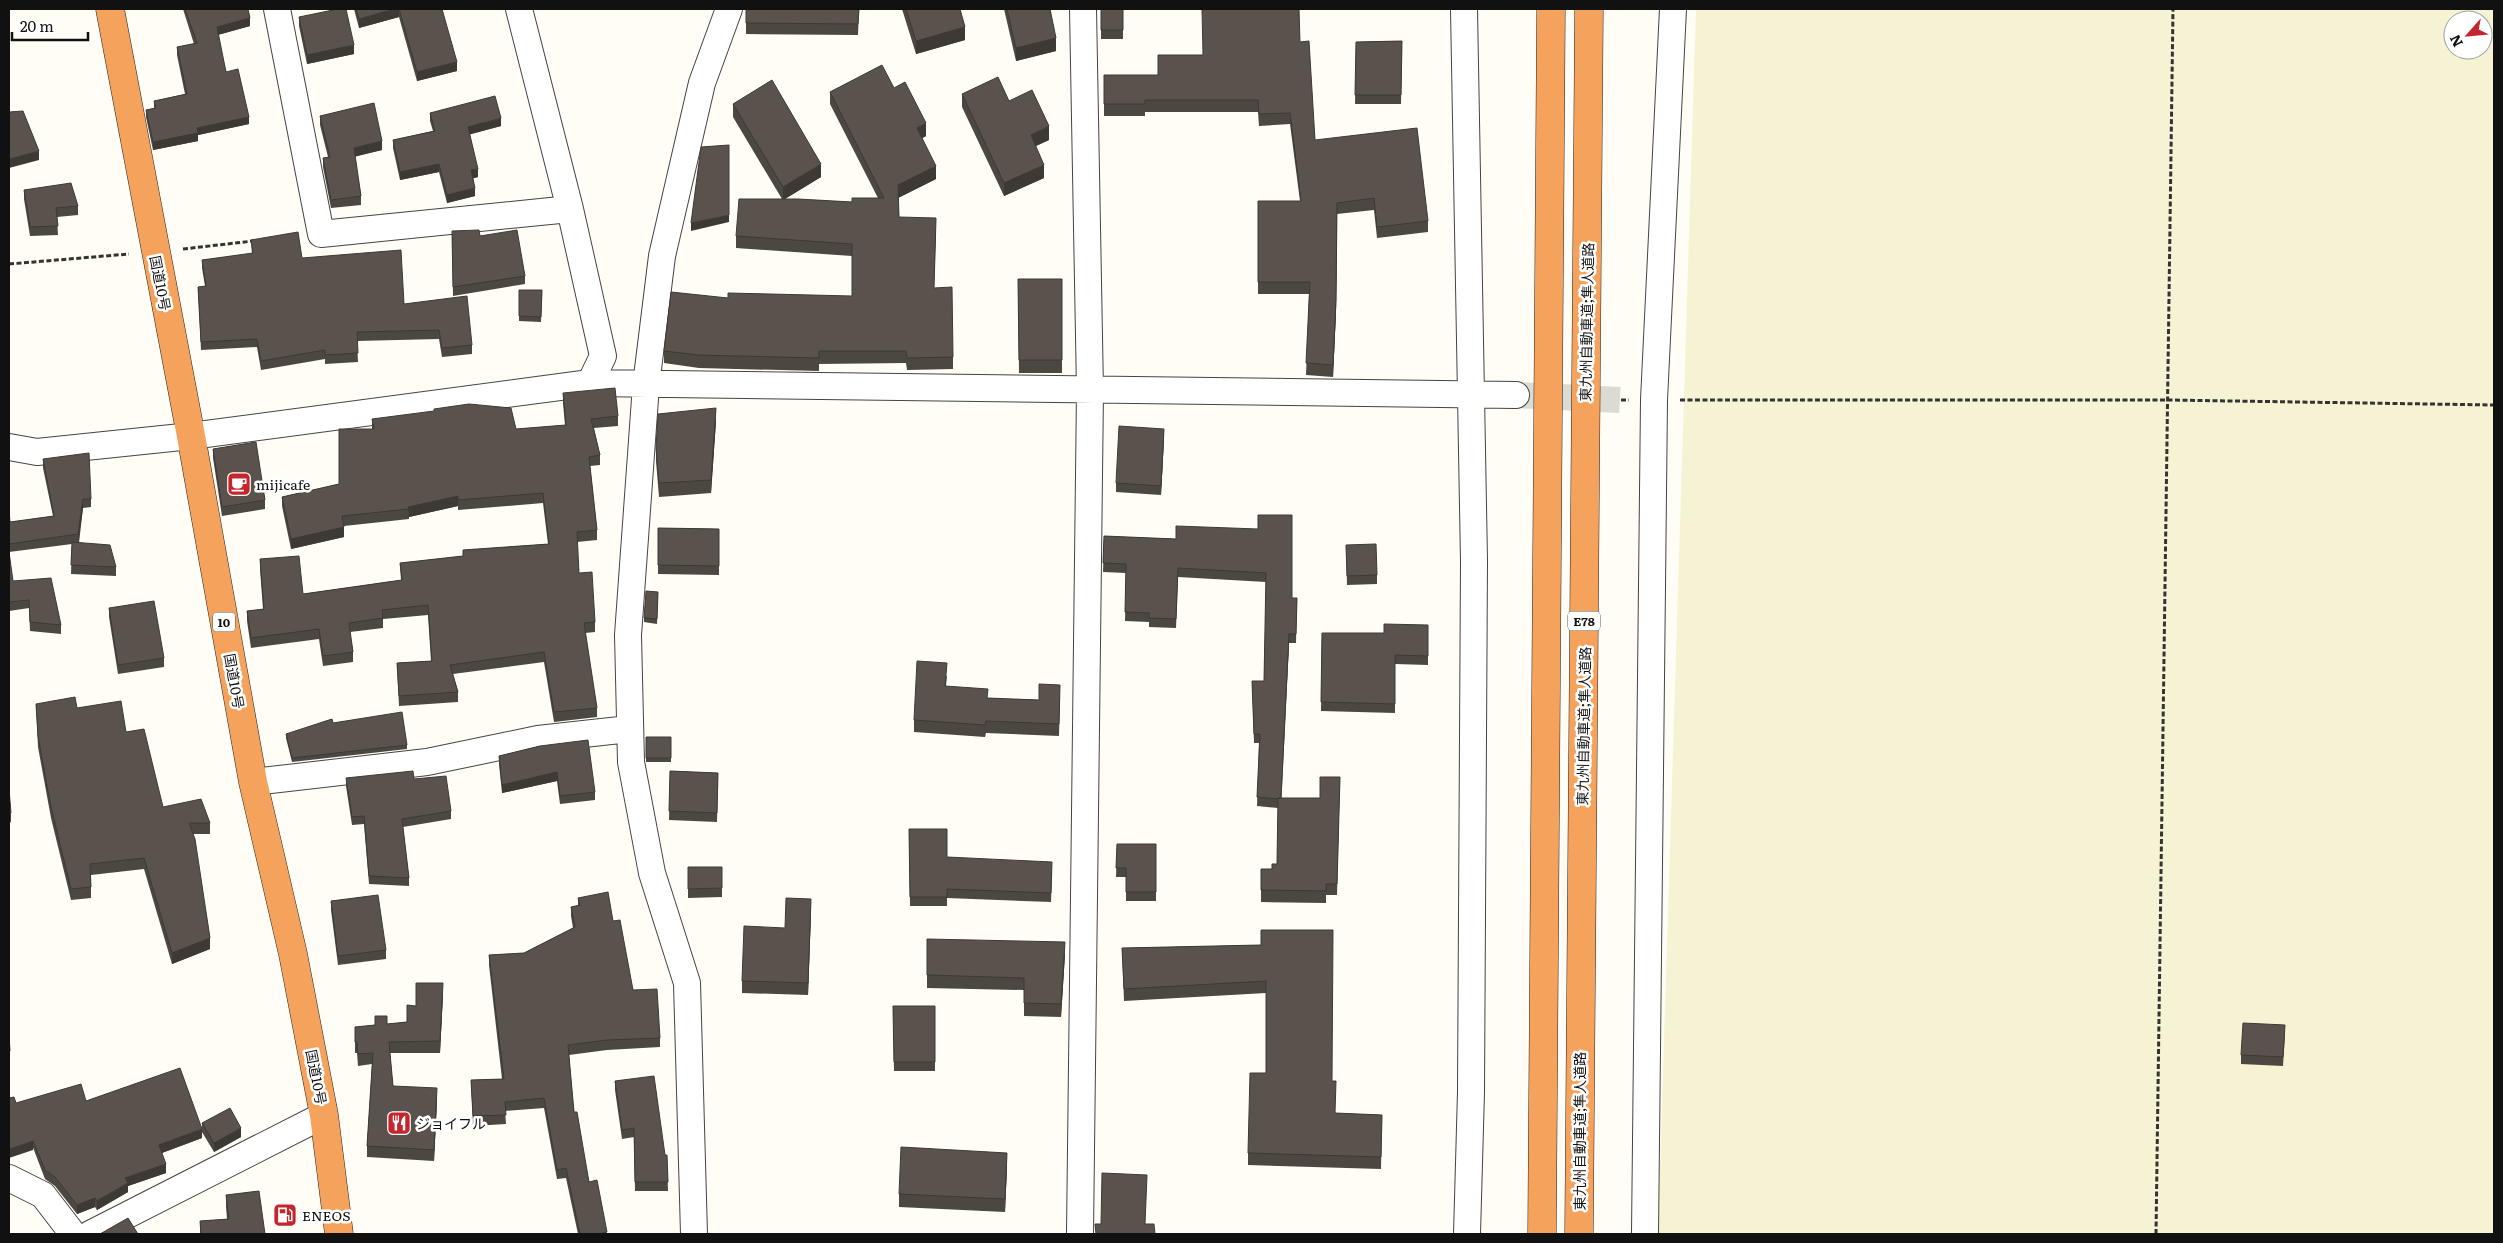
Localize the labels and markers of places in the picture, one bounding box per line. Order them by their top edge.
cafe icon: mijicafe [226,471,252,497]
place label: mijicafe [256,474,310,494]
restaurant icon: ジョイフル [386,1110,412,1136]
place label: ジョイフル [416,1113,486,1133]
fuel station icon: ENEOS [272,1202,298,1228]
place label: ENEOS [302,1205,351,1225]

